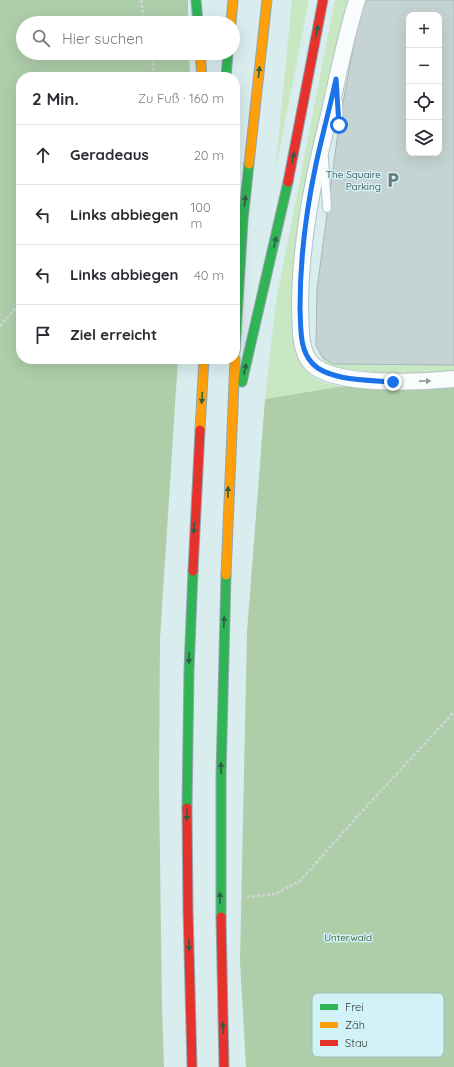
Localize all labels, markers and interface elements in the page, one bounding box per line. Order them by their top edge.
map controls [406,12,442,156]
button: + [406,12,442,48]
search box [16,16,240,60]
one-way arrow [315,25,321,37]
icon: search [30,27,52,49]
text: Hier suchen [62,29,143,48]
button: − [406,48,442,84]
one-way arrow [256,66,262,78]
button: locate [406,84,442,120]
text: 2 Min. [32,88,79,109]
text: Zu Fuß · 160 m [138,90,224,106]
route start [330,116,348,134]
button: layers [406,120,442,156]
icon: ahead [32,144,54,166]
text: Geradeaus [70,145,149,164]
text: 20 m [194,147,224,163]
one-way arrow [290,152,296,165]
place label: The Squaire Parking [326,168,381,193]
parking icon: The Squaire Parking [384,171,402,189]
one-way arrow [242,195,248,207]
text: 100 m [190,199,211,231]
icon: left [32,204,54,226]
text: Links abbiegen [70,205,178,224]
one-way arrow [273,236,279,248]
icon: left [32,264,54,286]
text: Links abbiegen [70,265,178,284]
text: 40 m [194,267,224,283]
icon: arrive [32,324,54,346]
text: Ziel erreicht [70,325,157,344]
one-way arrow [243,363,249,375]
route end [384,373,402,391]
one-way arrow [419,378,432,384]
one-way arrow [198,392,205,404]
one-way arrow [225,485,231,498]
one-way arrow [191,522,197,535]
one-way arrow [221,615,227,628]
one-way arrow [186,652,193,664]
one-way arrow [218,761,224,774]
one-way arrow [184,809,190,822]
one-way arrow [217,892,224,904]
park label: Unterwald [324,931,372,944]
one-way arrow [185,939,192,951]
legend [312,993,444,1057]
text: Frei [345,1000,364,1014]
text: Zäh [345,1018,365,1032]
one-way arrow [219,1022,226,1034]
text: Stau [345,1036,368,1050]

